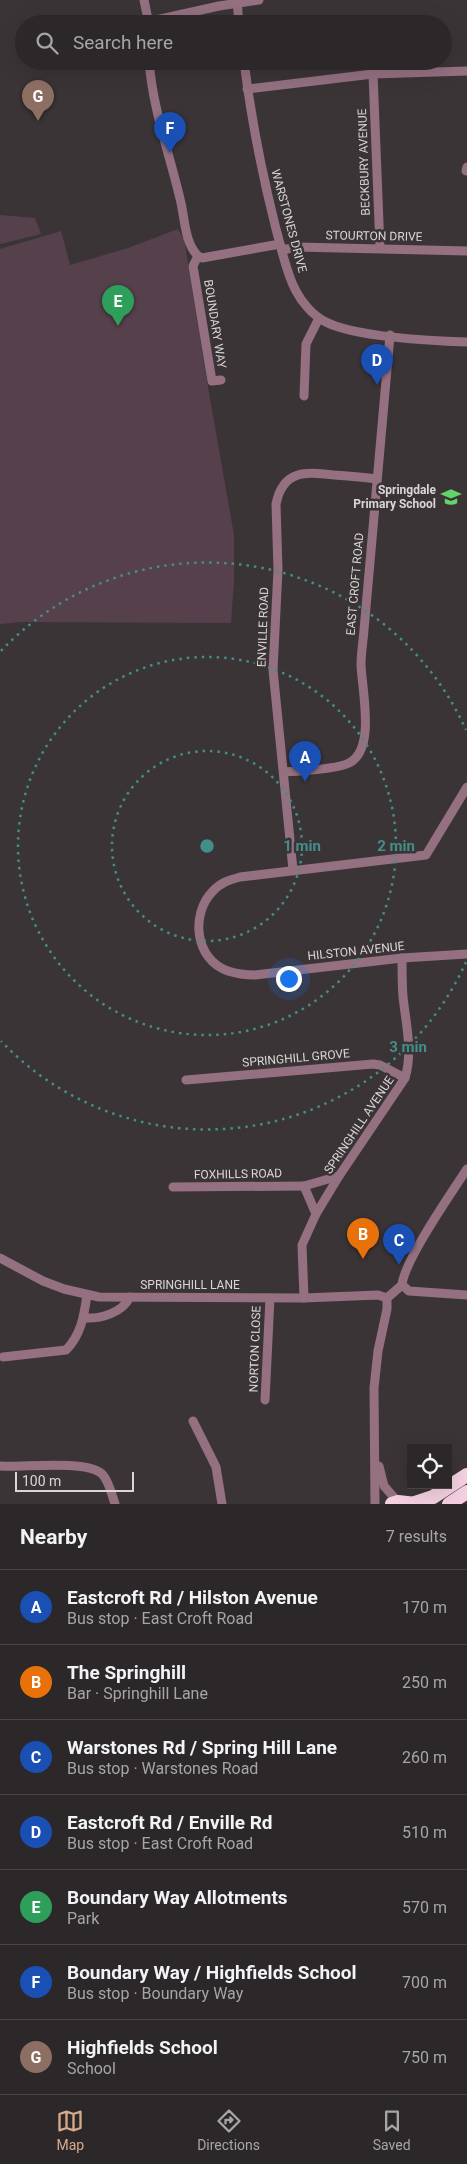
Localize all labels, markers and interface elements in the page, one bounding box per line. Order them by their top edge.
search box [15,15,452,70]
icon: search [33,29,61,57]
text: Search here [73,31,173,54]
pin: G [22,80,54,121]
street label: BECKBURY AVENUE [355,108,373,216]
pin: F [154,112,186,153]
street label: WARSTONES DRIVE [268,168,310,274]
street label: STOURTON DRIVE [325,228,423,244]
street label: BOUNDARY WAY [201,279,229,370]
pin: E [102,285,134,326]
pin: D [361,344,393,385]
place label: Springdale Primary School [353,483,437,511]
school or university icon: Springdale Primary School [440,486,462,508]
street label: EAST CROFT ROAD [344,532,366,636]
street label: ENVILLE ROAD [255,587,271,667]
pin: A [289,741,321,782]
centre of rings [198,837,216,855]
text: 1 min [283,837,321,855]
text: 2 min [377,837,415,855]
street label: HILSTON AVENUE [307,939,405,963]
your location [276,966,302,992]
text: 3 min [389,1038,427,1056]
street label: SPRINGHILL GROVE [242,1046,351,1070]
street label: SPRINGHILL AVENUE [321,1073,397,1176]
street label: FOXHILLS ROAD [194,1166,282,1182]
pin: B [347,1218,379,1259]
pin: C [383,1224,415,1265]
street label: SPRINGHILL LANE [140,1278,240,1292]
street label: NORTON CLOSE [246,1305,264,1393]
map controls [407,1444,452,1489]
button: locate [407,1444,452,1489]
scale bar [15,1469,134,1492]
text: 100 m [22,1473,61,1489]
text: Nearby [20,1525,87,1549]
text: 7 results [386,1527,447,1546]
text: Eastcroft Rd / Hilston Avenue [67,1586,318,1609]
text: A [31,1598,41,1617]
text: 170 m [402,1598,447,1617]
text: Bus stop · East Croft Road [67,1609,253,1628]
text: The Springhill [67,1661,186,1684]
text: B [31,1673,41,1692]
text: 250 m [402,1673,447,1692]
text: Bar · Springhill Lane [67,1684,208,1703]
text: Warstones Rd / Spring Hill Lane [67,1736,337,1759]
text: C [31,1748,41,1767]
text: 260 m [402,1748,447,1767]
text: Bus stop · Warstones Road [67,1759,258,1778]
text: Eastcroft Rd / Enville Rd [67,1811,273,1834]
text: D [31,1823,41,1842]
text: 510 m [402,1823,447,1842]
text: Bus stop · East Croft Road [67,1834,253,1853]
text: Boundary Way Allotments [67,1886,288,1909]
text: E [32,1898,41,1917]
text: 570 m [402,1898,447,1917]
text: Park [67,1909,99,1928]
text: Boundary Way / Highfields School [67,1961,357,1984]
text: F [32,1973,40,1992]
text: 700 m [402,1973,447,1992]
text: Bus stop · Boundary Way [67,1984,243,2003]
text: Highfields School [67,2036,218,2059]
text: G [31,2048,41,2067]
text: 750 m [402,2048,447,2067]
text: School [67,2059,116,2078]
tab: Map [56,2107,84,2153]
tab: Directions [197,2107,260,2153]
tab: Saved [373,2107,411,2153]

